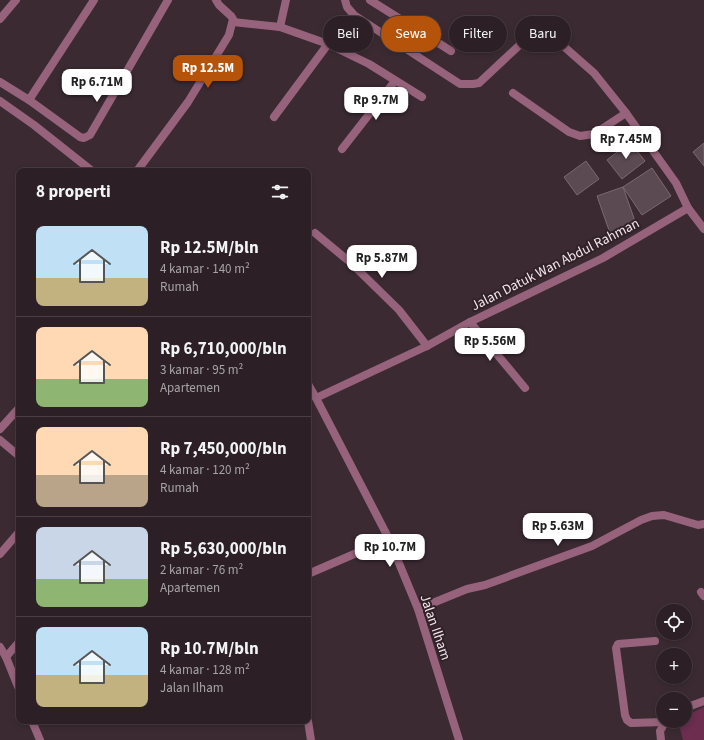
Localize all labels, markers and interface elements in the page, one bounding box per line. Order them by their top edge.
chip: Beli [323,16,373,52]
chip: Sewa [381,16,441,52]
chip: Filter [449,16,507,52]
chip: Baru [515,16,571,52]
pin: Rp 12.5M [167,55,249,89]
text: Rp 12.5M [182,59,234,77]
pin: Rp 6.71M [56,69,138,103]
text: Rp 6.71M [71,73,123,91]
pin: Rp 9.7M [339,87,413,121]
text: Rp 9.7M [353,91,399,109]
pin: Rp 7.45M [585,126,667,160]
text: Rp 7.45M [600,130,652,148]
text: 8 properti [36,180,111,204]
icon: filters [269,181,291,203]
street label: Jalan Datuk Wan Abdul Rahman [468,214,643,316]
text: Rp 12.5M/bln [160,236,259,260]
icon: home [68,242,116,290]
pin: Rp 5.87M [341,245,423,279]
text: Rp 5.87M [356,249,408,267]
text: 4 kamar · 140 m² [160,260,250,278]
text: Rumah [160,278,199,296]
pin: Rp 5.56M [449,328,531,362]
text: Rp 5.56M [464,332,516,350]
text: Rp 6,710,000/bln [160,337,287,361]
icon: home [68,343,116,391]
text: 3 kamar · 95 m² [160,361,243,379]
text: Apartemen [160,379,220,397]
text: Rp 7,450,000/bln [160,437,287,461]
icon: home [68,443,116,491]
text: 4 kamar · 120 m² [160,461,250,479]
text: Rumah [160,479,199,497]
pin: Rp 5.63M [517,513,599,547]
text: Rp 5.63M [532,517,584,535]
pin: Rp 10.7M [349,534,431,568]
text: Rp 5,630,000/bln [160,537,287,561]
text: Rp 10.7M [364,538,416,556]
icon: home [68,543,116,591]
text: 2 kamar · 76 m² [160,561,243,579]
text: Apartemen [160,579,220,597]
street label: Jalan Ilham [414,592,456,663]
map controls [656,604,692,728]
button: locate [656,604,692,640]
text: Rp 10.7M/bln [160,637,259,661]
icon: home [68,643,116,691]
button: + [656,648,692,684]
text: 4 kamar · 128 m² [160,661,250,679]
text: Jalan Ilham [160,679,224,697]
button: − [656,692,692,728]

